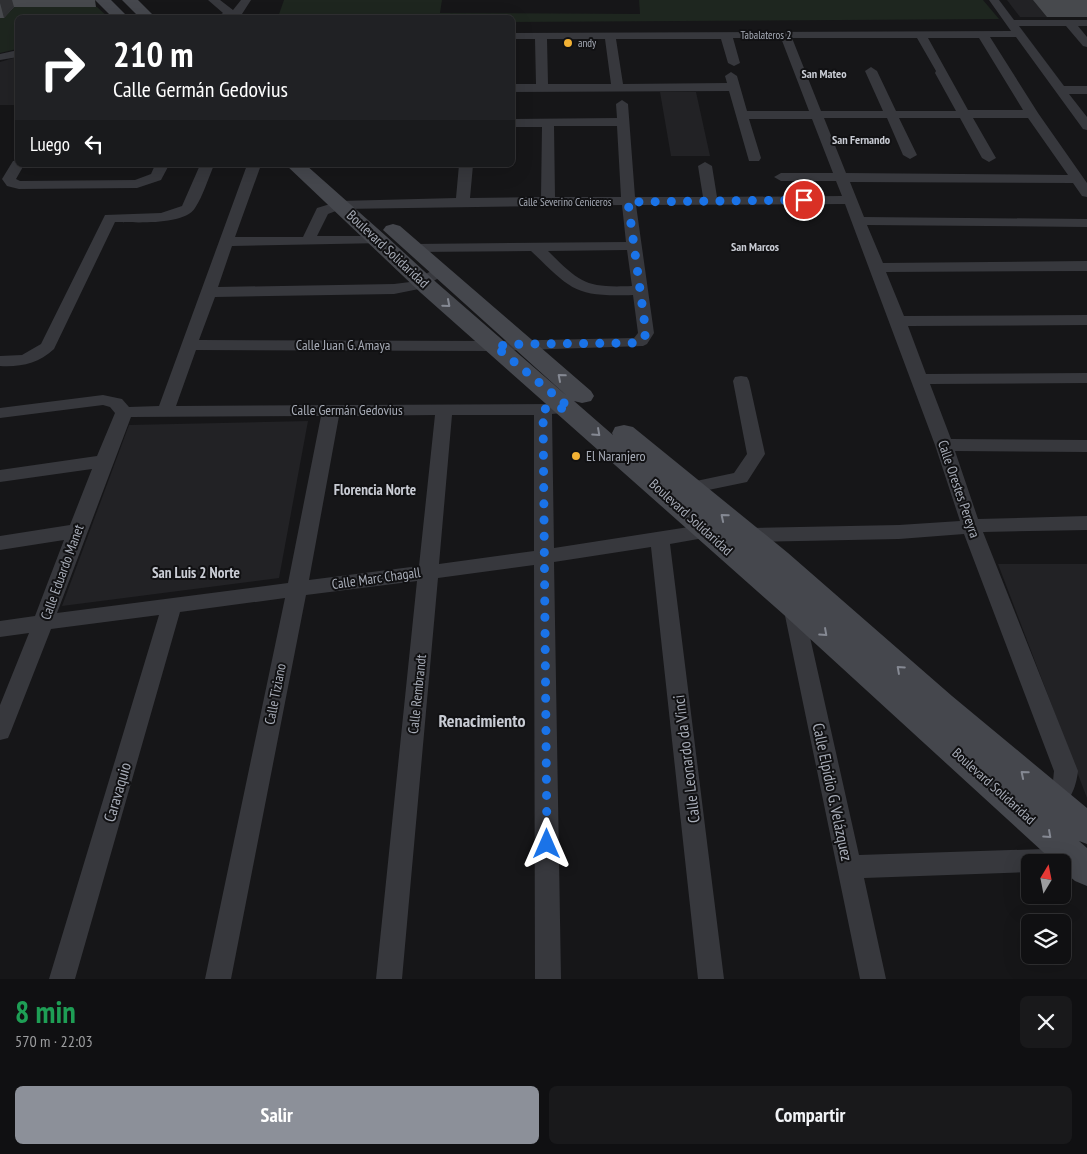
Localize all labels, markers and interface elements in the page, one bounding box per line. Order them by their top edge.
street label: Tabalateros 2 [741,28,791,42]
text: 210 m [113,31,194,77]
icon: right [30,35,95,100]
place label: andy [578,36,597,50]
marker: andy [562,37,574,49]
district label: San Mateo [802,66,847,81]
text: Calle Germán Gedovius [113,75,288,103]
icon: left [80,130,108,158]
text: Luego [30,132,70,156]
district label: San Fernando [832,132,891,147]
pin [783,179,825,221]
icon: arrive [790,186,818,214]
street label: Calle Severino Ceniceros [519,195,612,209]
street label: Boulevard Solidaridad [343,206,433,292]
district label: San Marcos [731,239,779,254]
one-way arrow [442,298,451,307]
street label: Calle Juan G. Amaya [296,336,390,354]
one-way arrow [557,374,566,383]
street label: Calle Germán Gedovius [291,401,403,419]
one-way arrow [591,427,600,436]
street label: Calle Orestes Pereyra [934,438,984,540]
place label: El Naranjero [586,447,646,465]
marker: El Naranjero [570,450,582,462]
street label: Boulevard Solidaridad [646,475,736,559]
district label: Florencia Norte [334,480,416,499]
one-way arrow [721,514,730,523]
street label: Calle Eduardo Manet [36,522,88,622]
district label: San Luis 2 Norte [152,563,240,582]
street label: Calle Marc Chagall [330,563,422,593]
one-way arrow [818,627,827,636]
street label: Calle Rembrandt [404,653,430,735]
street label: Calle Tiziano [260,662,290,726]
one-way arrow [897,666,906,675]
street label: Calle Leonardo da Vinci [668,694,704,824]
district label: Renacimiento [439,709,525,732]
street label: Calle Elpidio G. Velázquez [809,721,857,863]
street label: Boulevard Solidaridad [949,744,1039,828]
street label: Caravaquio [99,760,135,824]
one-way arrow [1021,771,1030,779]
position arrow [520,817,572,869]
one-way arrow [1043,829,1052,838]
north arrow [1021,854,1071,904]
map controls [1021,854,1071,964]
button: layers [1021,914,1071,964]
text: 8 min [15,992,76,1031]
button: close [1020,996,1072,1048]
text: 570 m · 22:03 [15,1031,93,1051]
button: Salir [15,1086,539,1144]
button: Compartir [549,1086,1072,1144]

